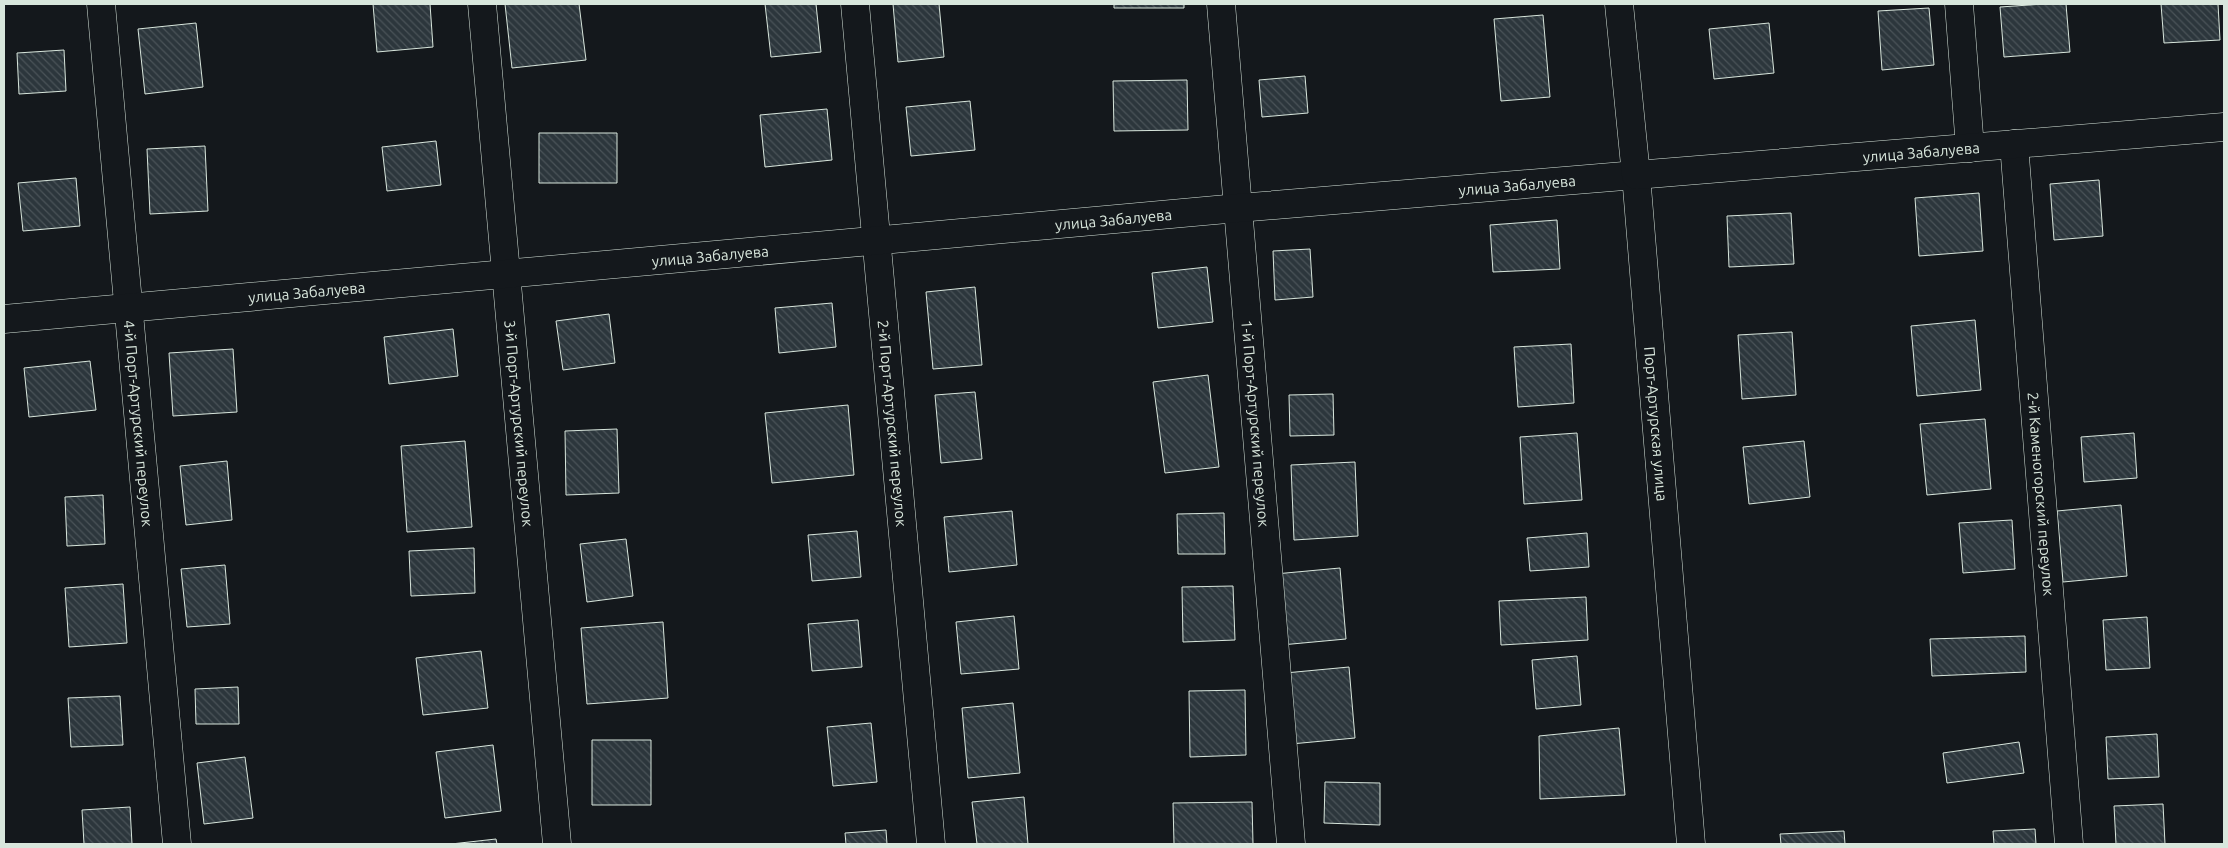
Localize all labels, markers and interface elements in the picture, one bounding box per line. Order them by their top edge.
street label: улица Забалуева [1862,138,1980,165]
street label: улица Забалуева [1458,172,1576,198]
street label: улица Забалуева [1054,205,1173,233]
street label: улица Забалуева [651,242,769,269]
street label: улица Забалуева [248,278,366,305]
street label: 4-й Порт-Артурский переулок [121,319,157,528]
street label: 3-й Порт-Артурский переулок [502,319,537,528]
street label: 2-й Порт-Артурский переулок [875,319,911,528]
street label: 1-й Порт-Артурский переулок [1239,319,1273,528]
street label: Порт-Артурская улица [1642,346,1671,502]
street label: 2-й Каменогорский переулок [2025,391,2058,597]

